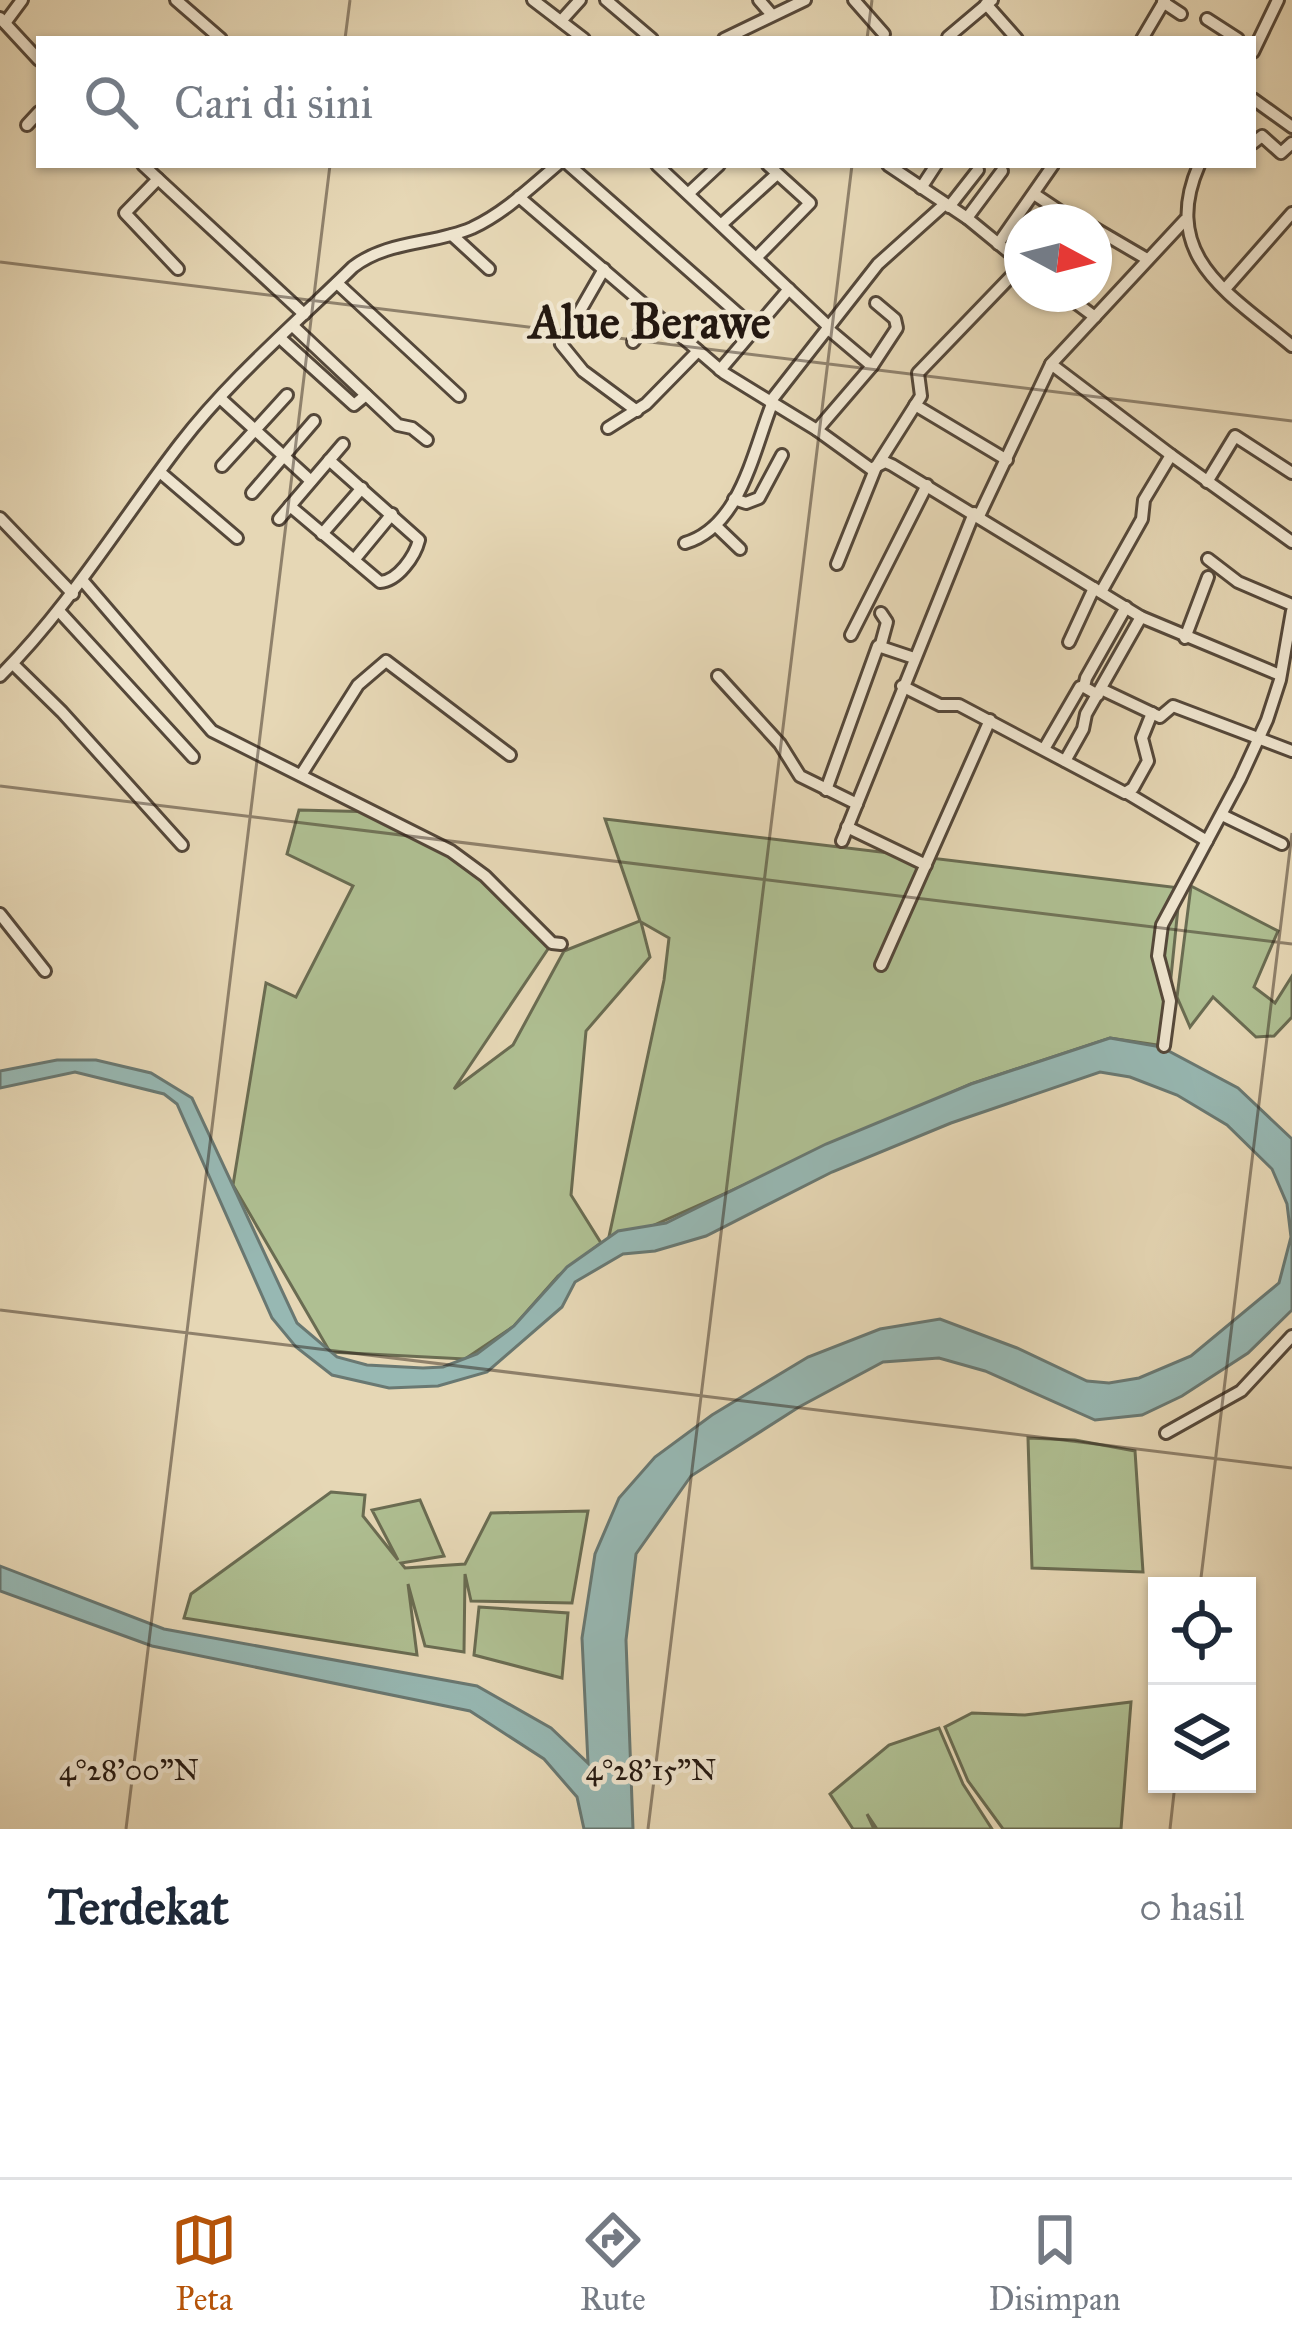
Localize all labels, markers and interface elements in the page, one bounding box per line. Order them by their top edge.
search box [36,36,1256,168]
icon: search [78,69,144,135]
text: Cari di sini [174,75,373,130]
north arrow [1004,204,1112,312]
district label: Alue Berawe [526,292,771,351]
map controls [1148,1577,1256,1793]
button: locate [1148,1577,1256,1685]
button: layers [1148,1685,1256,1793]
text: 4°28'00"N [59,1752,199,1788]
text: 4°28'15"N [586,1752,716,1788]
text: Terdekat [48,1876,229,1938]
text: 0 hasil [1139,1883,1244,1931]
tab: Peta [171,2207,237,2319]
tab: Rute [580,2207,646,2319]
tab: Disimpan [988,2207,1121,2319]

